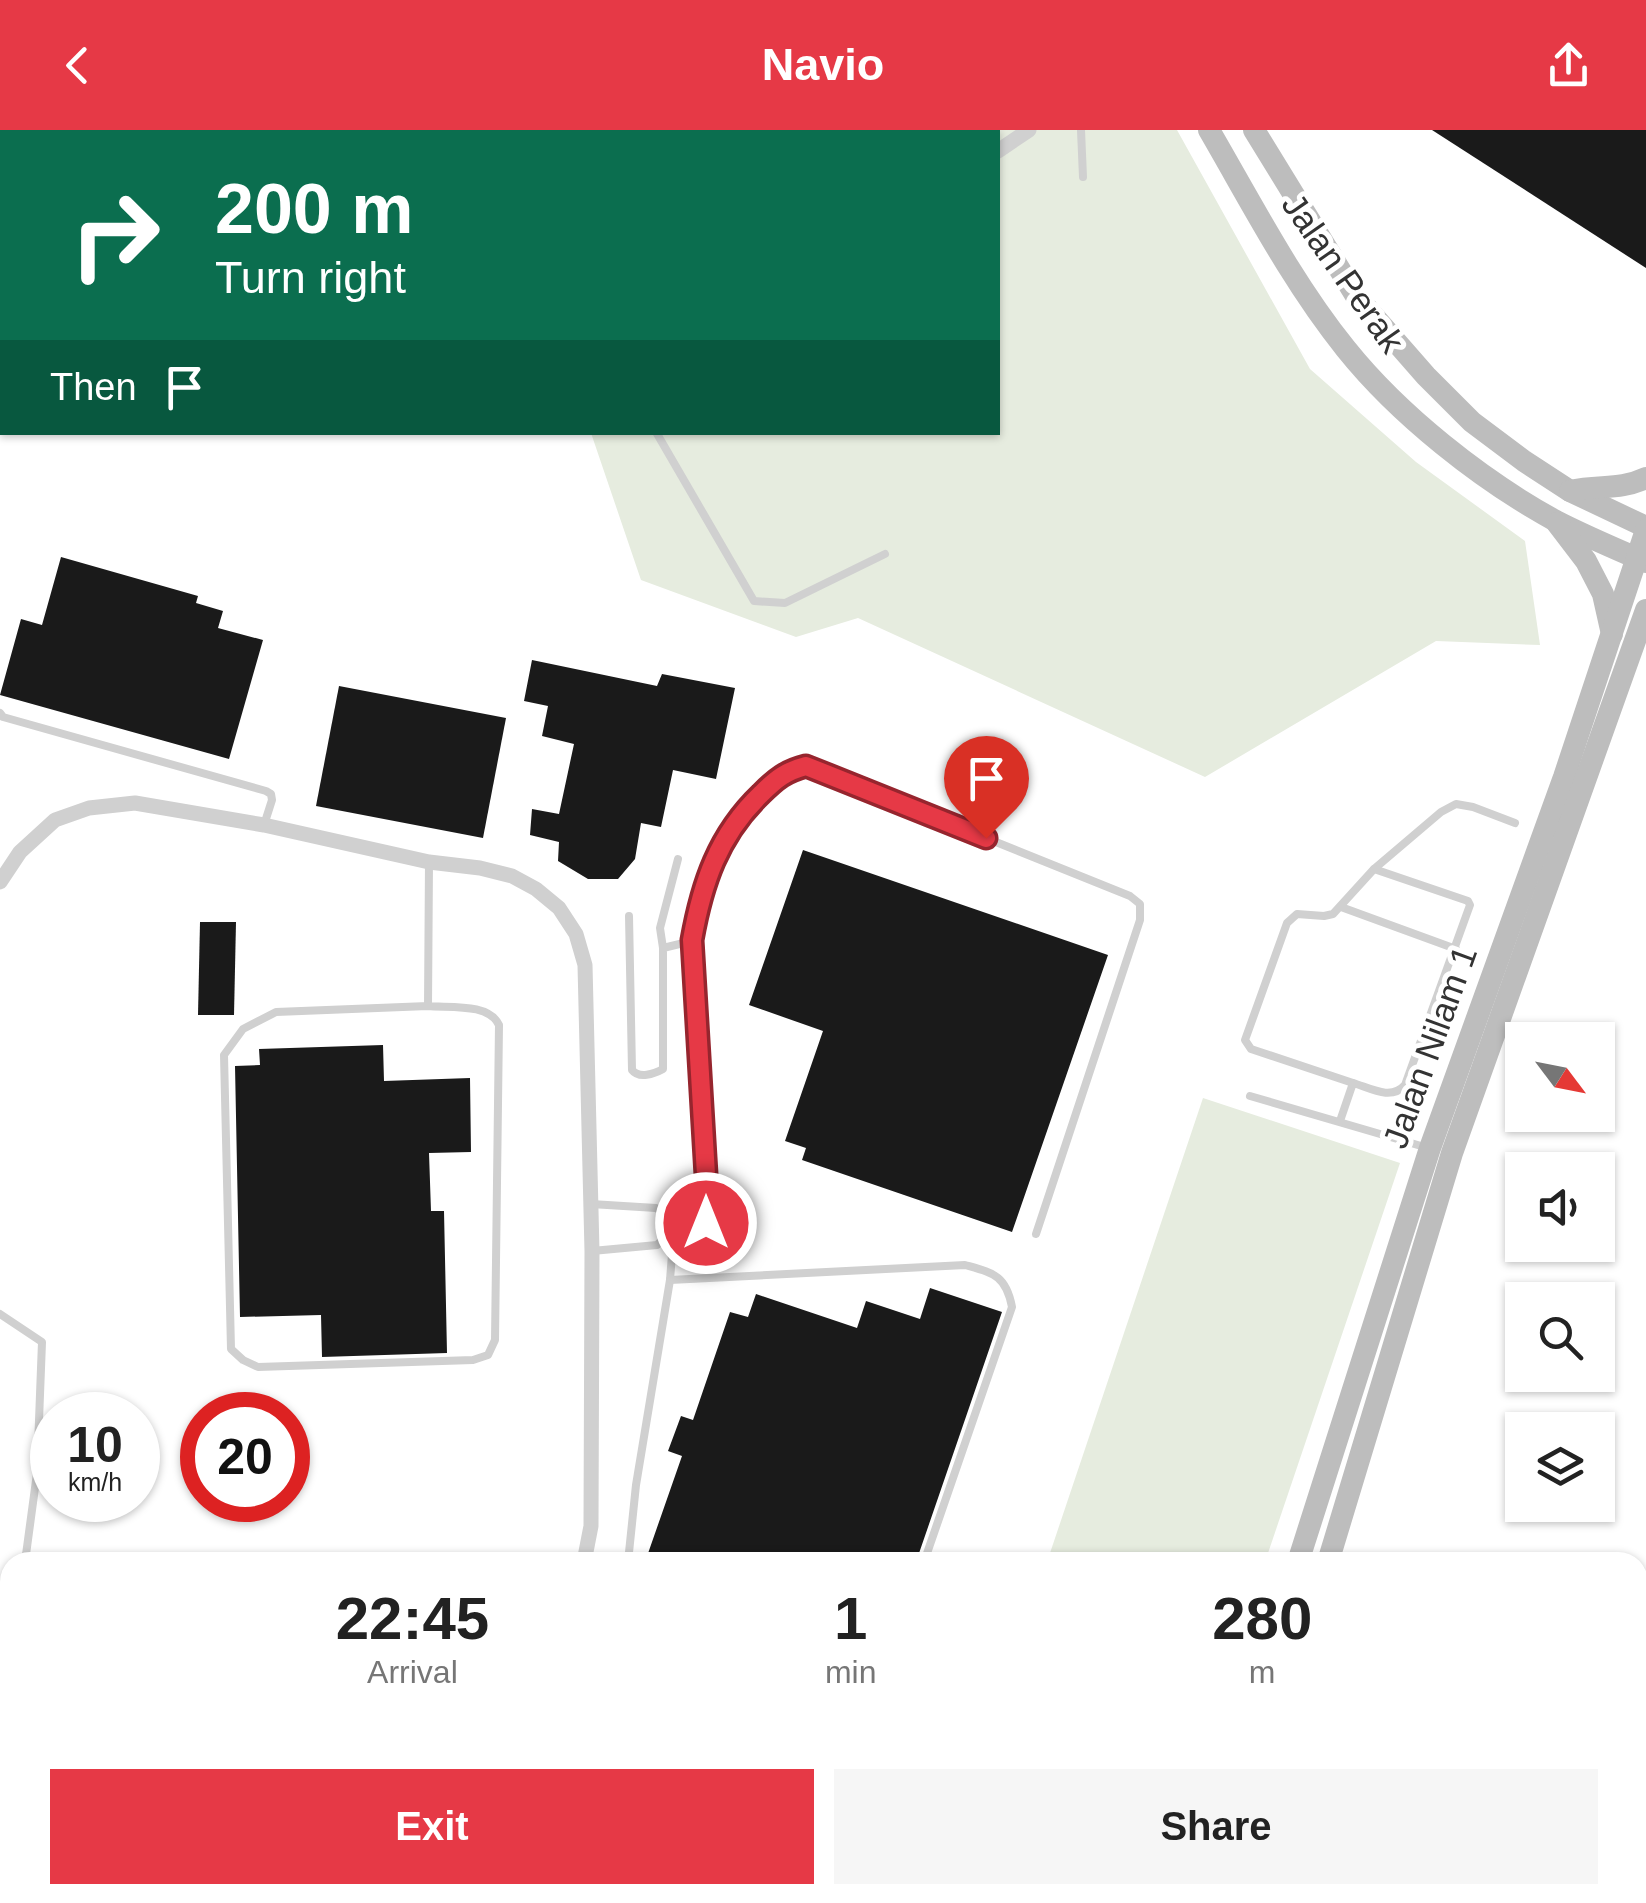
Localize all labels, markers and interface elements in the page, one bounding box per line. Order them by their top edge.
icon: back [50,38,105,93]
icon: share [1541,38,1596,93]
text: Navio [762,39,884,90]
icon: right [50,170,180,300]
text: 200 m [215,170,413,248]
street label: Jalan Perak [1274,186,1413,360]
text: Turn right [215,252,406,303]
icon: arrive [157,360,212,415]
text: Then [50,366,137,408]
pin [944,736,1029,839]
icon: arrive [959,751,1014,806]
street label: Jalan Nilam 1 [1375,941,1484,1153]
north arrow [1505,1022,1615,1132]
map controls [1505,1022,1615,1522]
button: sound [1505,1152,1615,1262]
position arrow [654,1171,758,1275]
button: search [1505,1282,1615,1392]
speed limit sign: 20 [180,1392,310,1522]
button: layers [1505,1412,1615,1522]
text: 10 [67,1417,123,1473]
text: km/h [68,1468,122,1496]
text: 22:45 [336,1585,489,1652]
text: 1 [834,1585,867,1652]
text: 280 [1212,1585,1312,1652]
text: Arrival [367,1654,458,1690]
text: min [825,1654,876,1690]
text: m [1249,1654,1276,1690]
button: Exit [50,1769,814,1884]
button: Share [834,1769,1598,1884]

